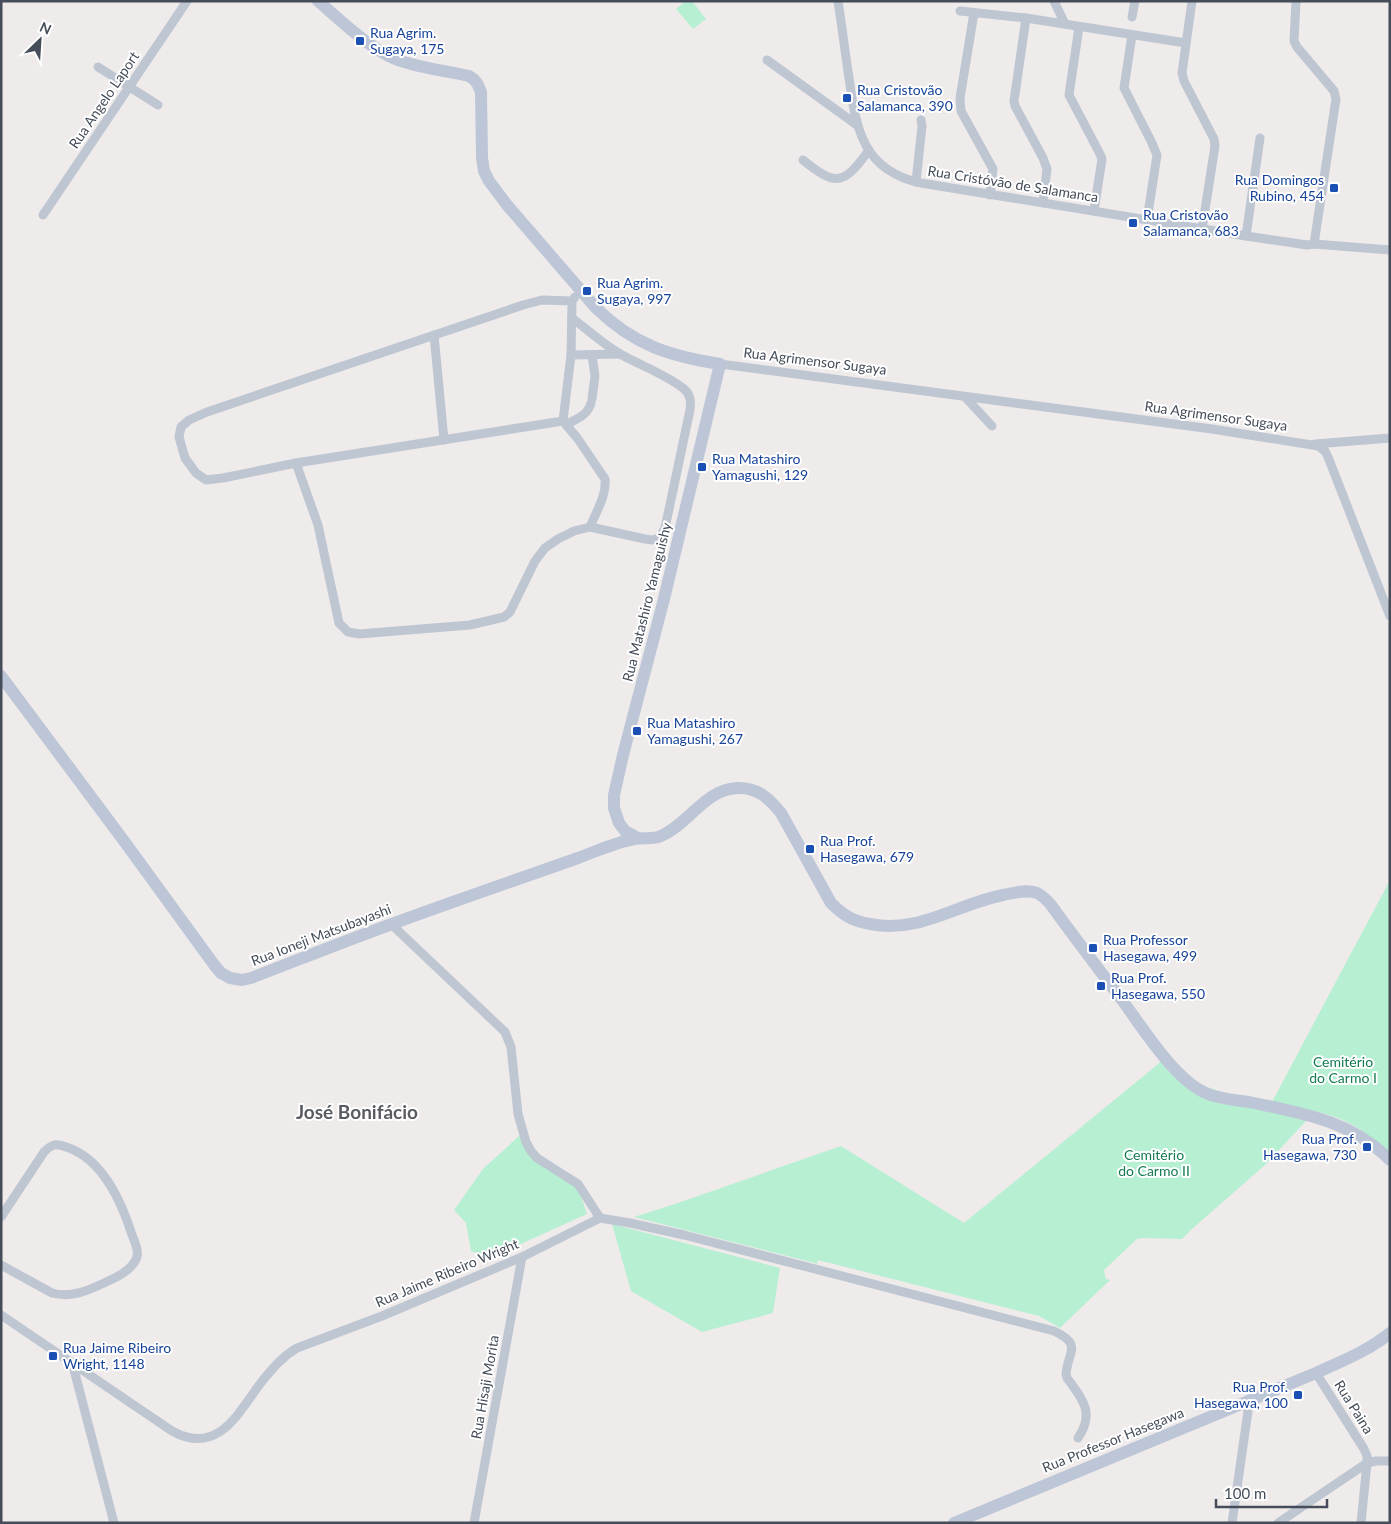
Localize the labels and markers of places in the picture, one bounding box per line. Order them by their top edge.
place label: Rua Agrim. Sugaya, 175 [370,24,445,57]
marker: Rua Agrim. Sugaya, 175 [354,35,366,47]
place label: Rua Cristovão Salamanca, 390 [857,81,953,114]
marker: Rua Cristovão Salamanca, 390 [841,92,853,104]
place label: Rua Domingos Rubino, 454 [1235,171,1324,204]
marker: Rua Domingos Rubino, 454 [1328,182,1340,194]
place label: Rua Cristovão Salamanca, 683 [1143,206,1239,239]
marker: Rua Cristovão Salamanca, 683 [1127,217,1139,229]
place label: Rua Agrim. Sugaya, 997 [597,274,672,307]
marker: Rua Agrim. Sugaya, 997 [581,285,593,297]
place label: Rua Matashiro Yamagushi, 129 [712,450,808,483]
marker: Rua Matashiro Yamagushi, 129 [696,461,708,473]
place label: Rua Matashiro Yamagushi, 267 [647,714,743,747]
marker: Rua Matashiro Yamagushi, 267 [631,725,643,737]
place label: Rua Prof. Hasegawa, 679 [820,832,914,865]
marker: Rua Prof. Hasegawa, 679 [804,843,816,855]
place label: Rua Professor Hasegawa, 499 [1103,931,1197,964]
marker: Rua Professor Hasegawa, 499 [1087,942,1099,954]
place label: Rua Prof. Hasegawa, 550 [1111,969,1205,1002]
marker: Rua Prof. Hasegawa, 550 [1095,980,1107,992]
place label: Rua Prof. Hasegawa, 730 [1263,1130,1357,1163]
marker: Rua Prof. Hasegawa, 730 [1361,1141,1373,1153]
place label: Rua Jaime Ribeiro Wright, 1148 [63,1339,171,1372]
marker: Rua Jaime Ribeiro Wright, 1148 [47,1350,59,1362]
place label: Rua Prof. Hasegawa, 100 [1194,1378,1288,1411]
marker: Rua Prof. Hasegawa, 100 [1292,1389,1304,1401]

